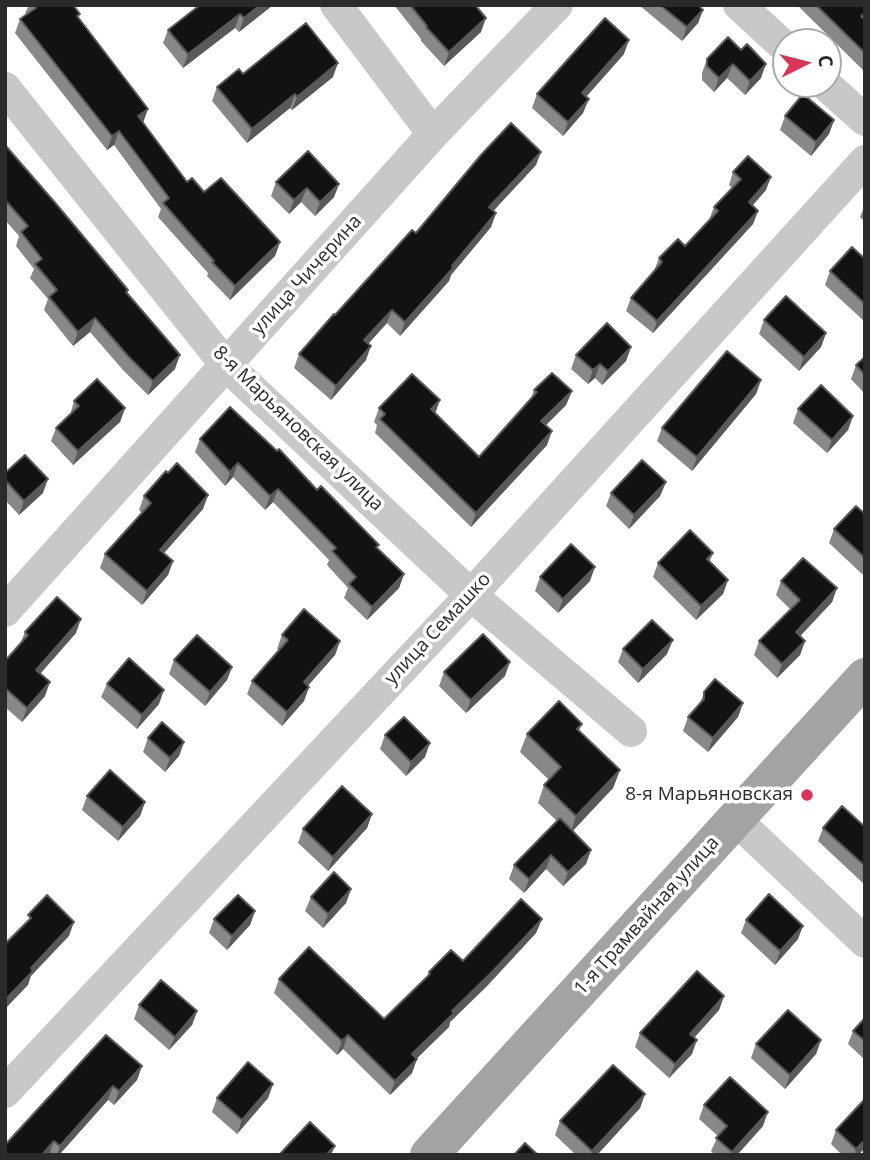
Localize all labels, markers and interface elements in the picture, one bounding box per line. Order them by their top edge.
north arrow [772,28,842,98]
text: С [812,54,839,68]
street label: улица Чичерина [247,210,367,340]
street label: 8-я Марьяновская улица [208,342,388,516]
street label: улица Семашко [380,568,496,690]
place label: 8-я Марьяновская [625,784,793,806]
marker: 8-я Марьяновская [799,787,815,803]
street label: 1-я Трамвайная улица [570,832,724,1000]

